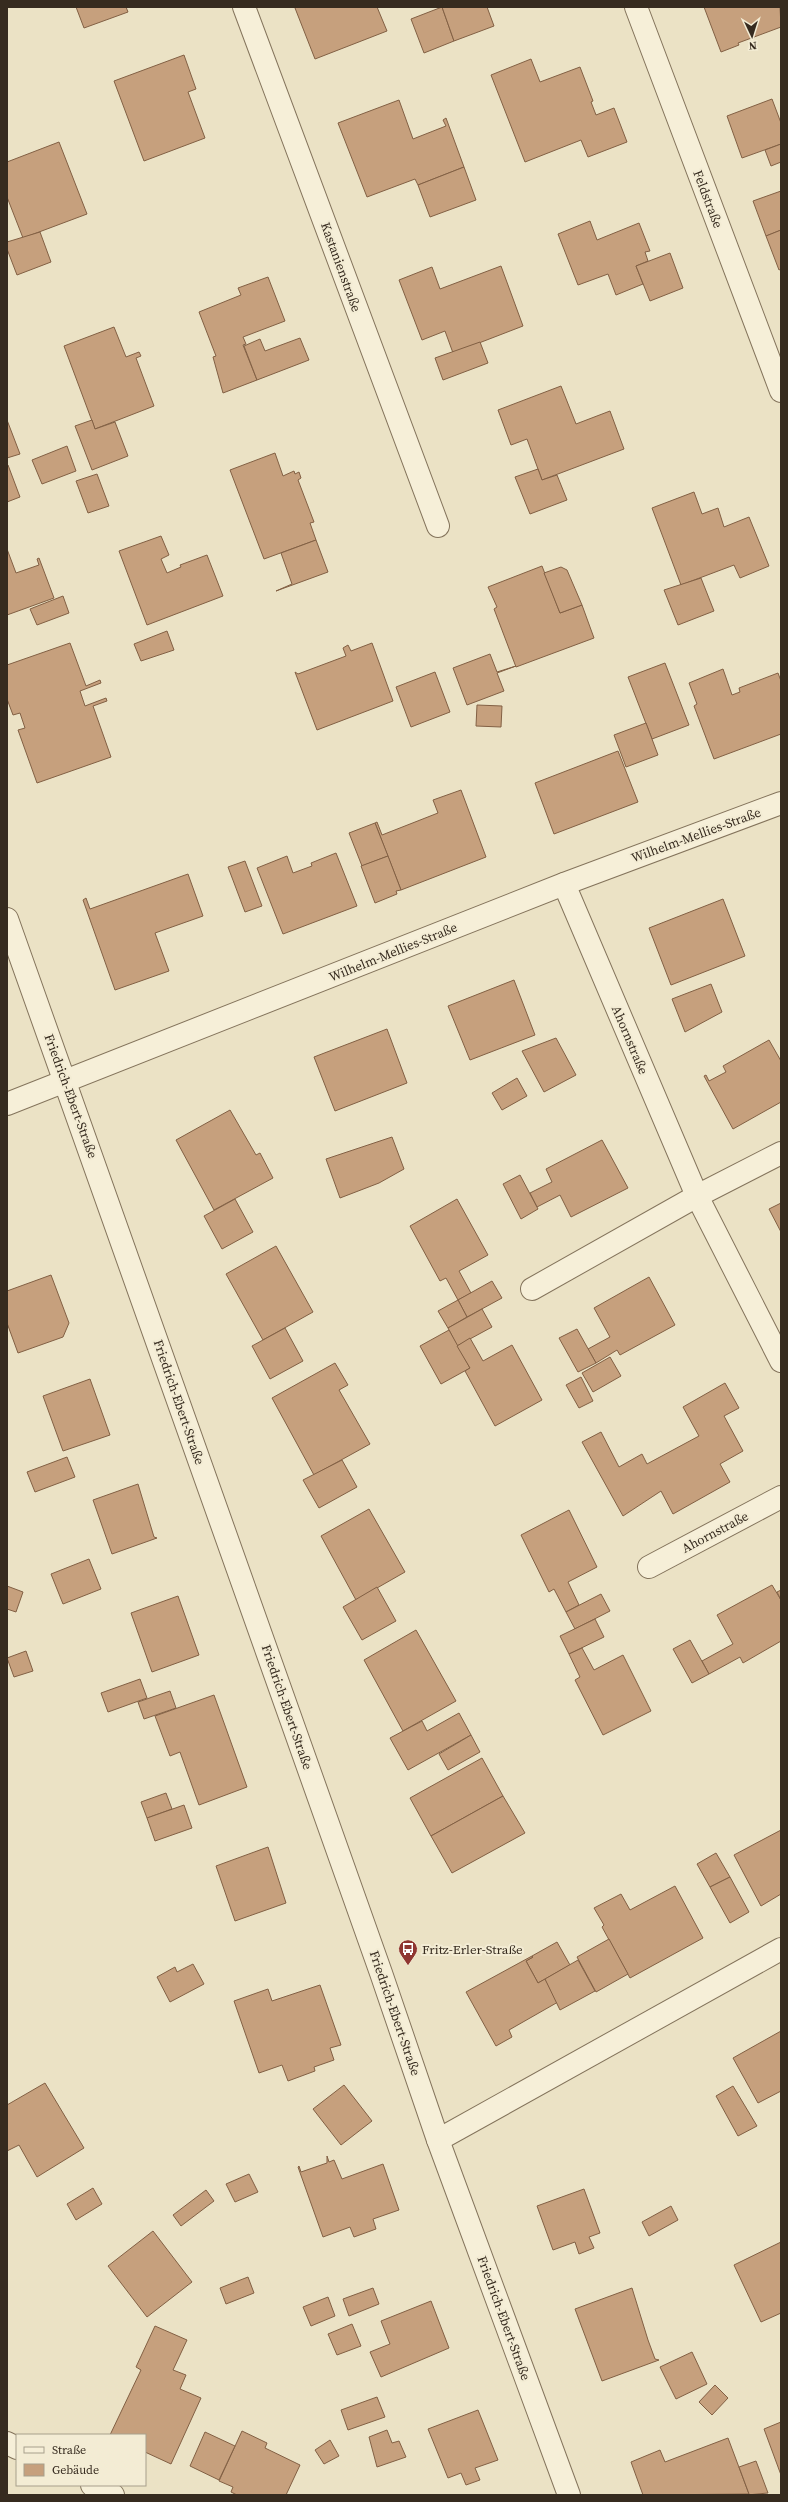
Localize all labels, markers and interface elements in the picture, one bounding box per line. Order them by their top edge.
north arrow [732,16,772,56]
text: N [748,38,757,53]
street label: Feldstraße [689,168,727,231]
street label: Kastanienstraße [317,220,365,314]
street label: Wilhelm-Mellies-Straße [629,803,764,866]
street label: Wilhelm-Mellies-Straße [326,918,460,986]
street label: Ahornstraße [608,1003,652,1077]
street label: Friedrich-Ebert-Straße [41,1031,102,1161]
street label: Friedrich-Ebert-Straße [150,1337,209,1467]
street label: Ahornstraße [679,1507,752,1557]
street label: Friedrich-Ebert-Straße [258,1642,317,1772]
bus stop icon: Fritz-Erler-Straße [397,1938,419,1966]
place label: Fritz-Erler-Straße [422,1941,523,1958]
street label: Friedrich-Ebert-Straße [366,1948,425,2078]
street label: Friedrich-Ebert-Straße [474,2253,535,2383]
legend [16,2434,146,2486]
text: Straße [52,2442,86,2458]
text: Gebäude [52,2462,99,2478]

